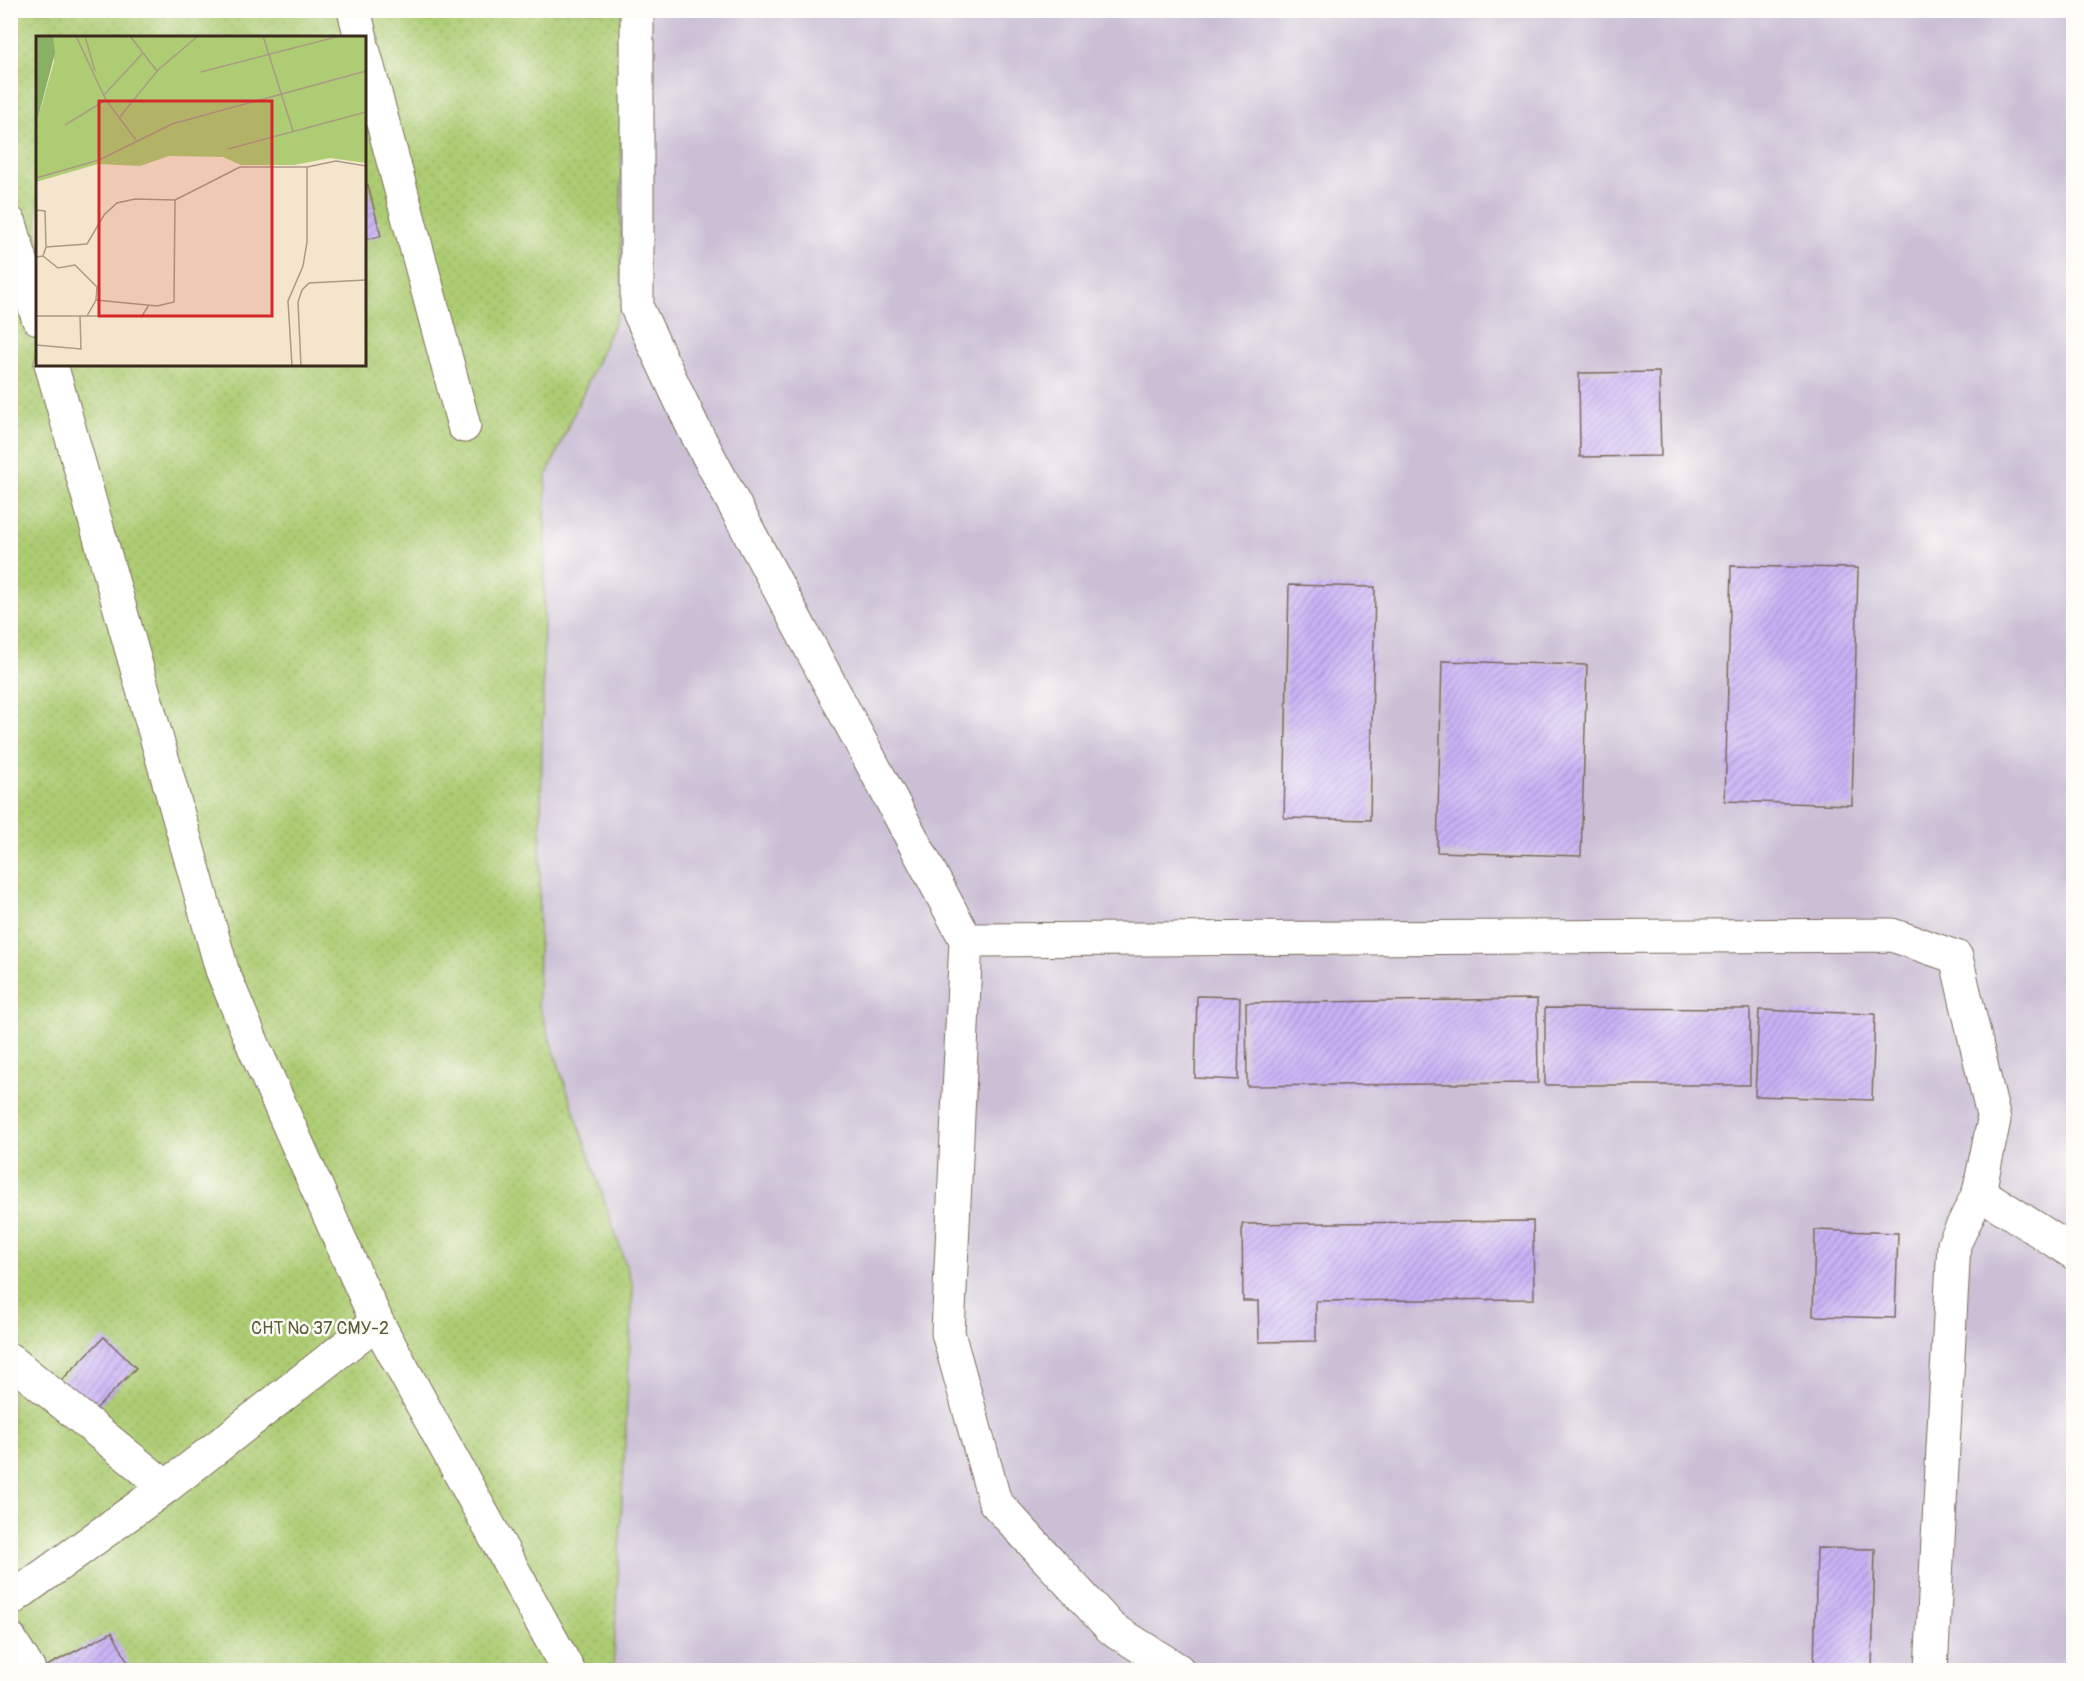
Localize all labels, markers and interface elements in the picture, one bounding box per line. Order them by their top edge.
inset map [36,36,366,366]
park label: СНТ № 37 СМУ-2 [251,1317,389,1340]

